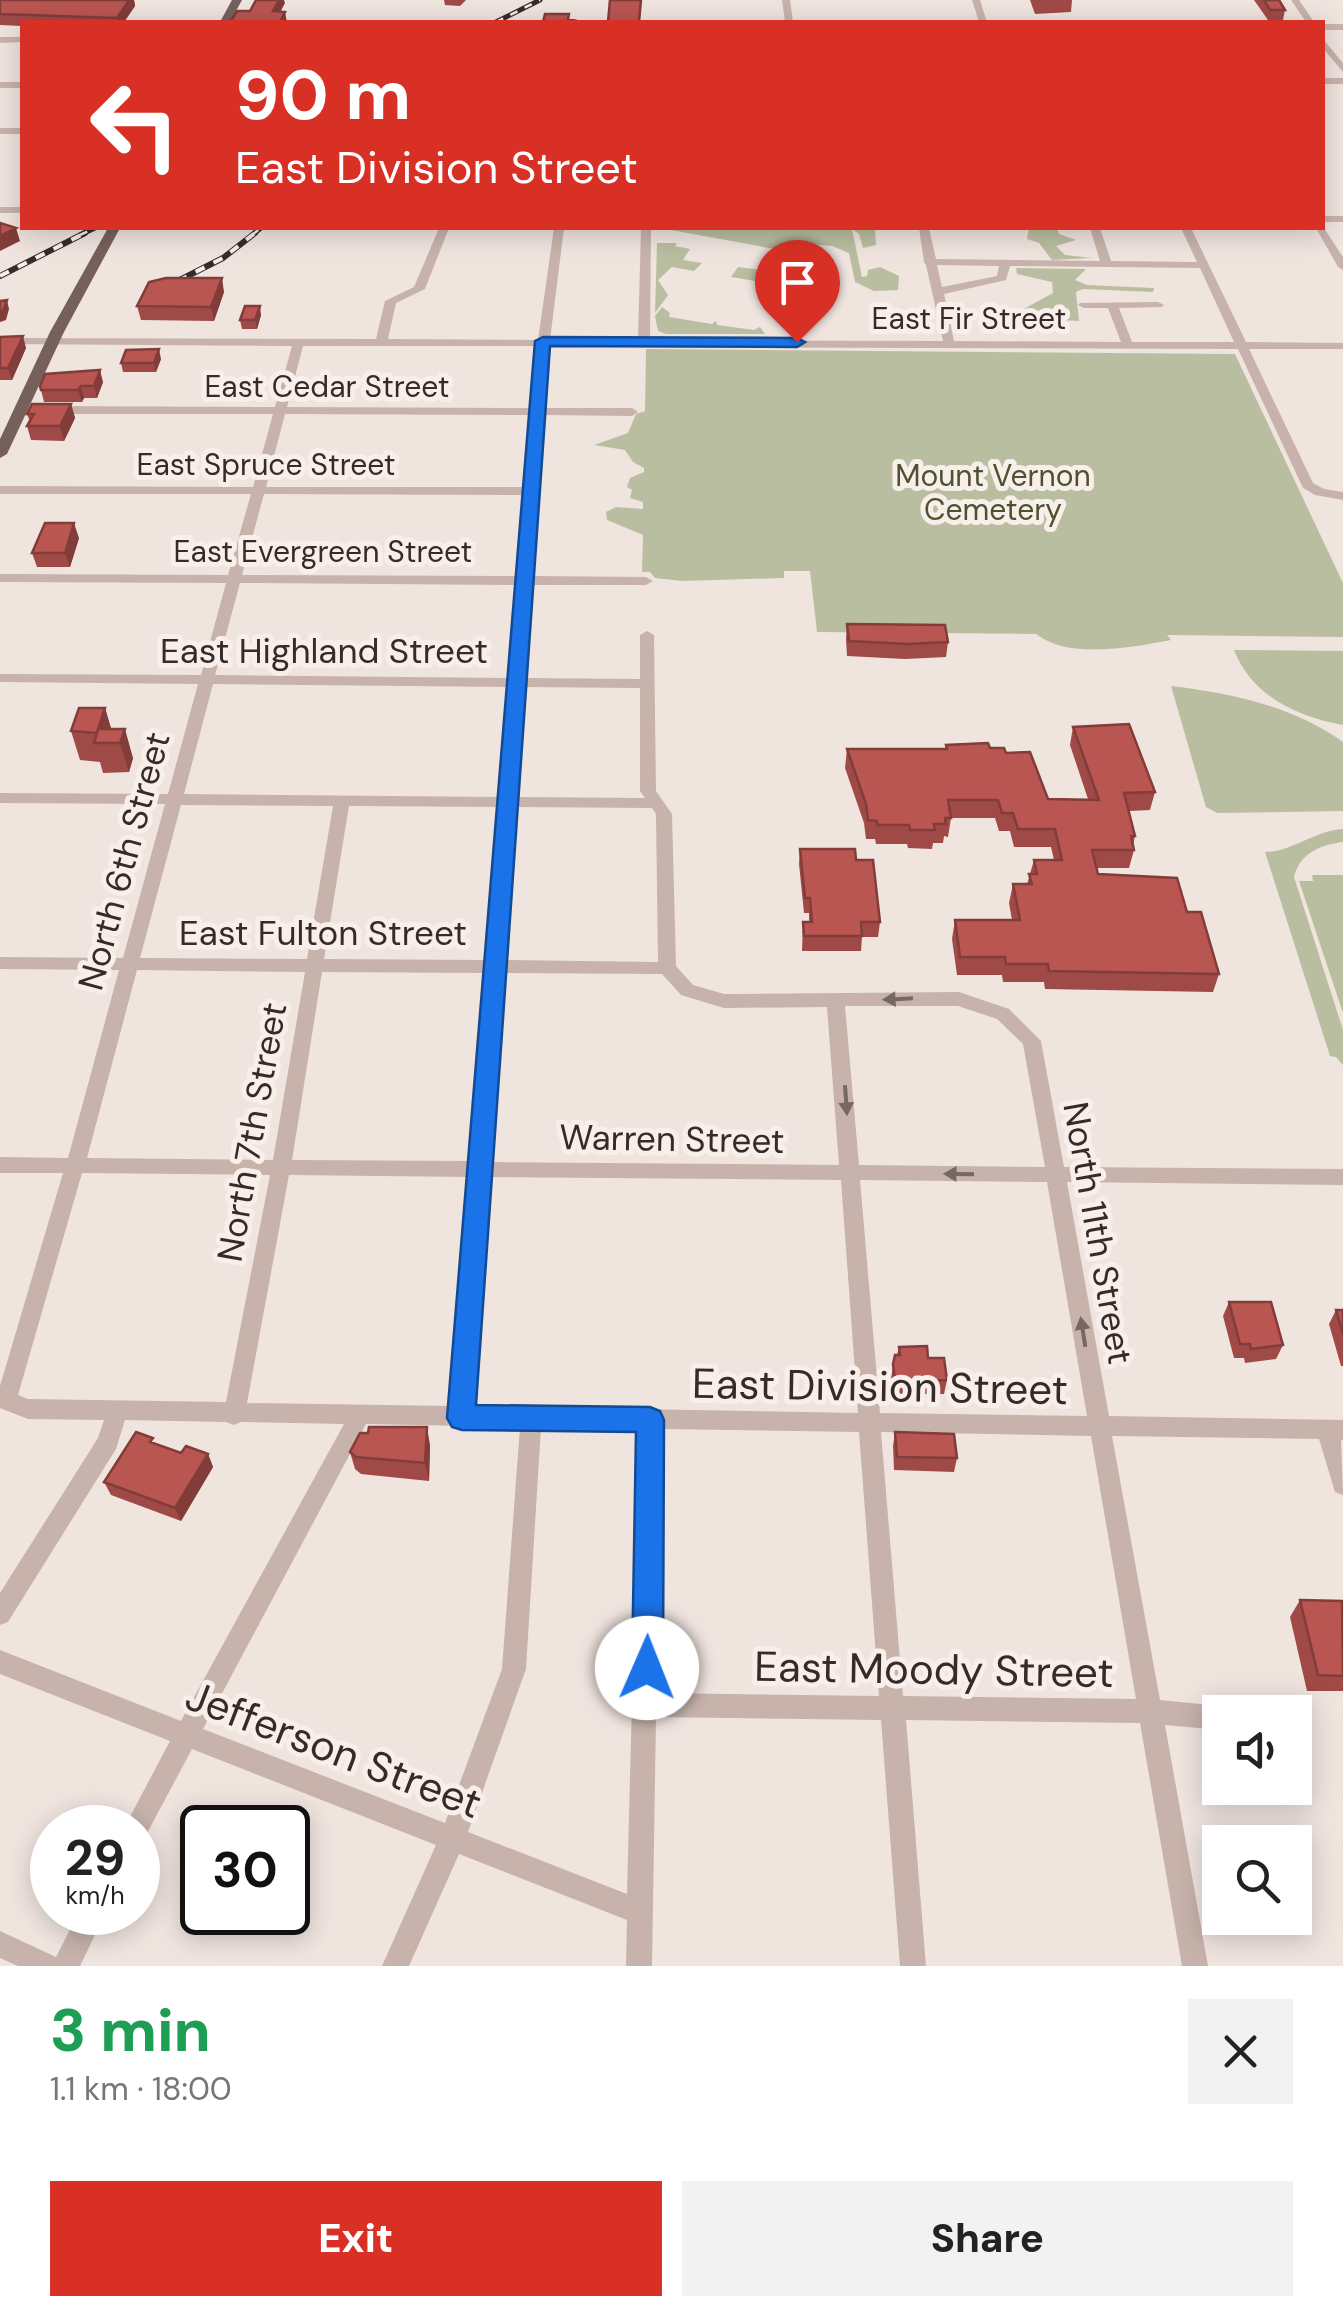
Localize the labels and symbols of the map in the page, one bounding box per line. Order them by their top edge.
pin [755,240,840,343]
street label: East Fir Street [872,299,1066,338]
street label: East Cedar Street [204,367,450,406]
street label: East Spruce Street [136,445,396,484]
park label: Mount Vernon Cemetery [895,456,1091,529]
street label: East Evergreen Street [174,532,472,571]
street label: East Highland Street [160,628,488,674]
street label: North 6th Street [67,727,181,995]
street label: East Fulton Street [179,910,467,956]
one-way arrow [881,992,913,1008]
street label: North 7th Street [207,999,297,1265]
one-way arrow [839,1085,855,1117]
street label: North 11th Street [1052,1098,1144,1368]
street label: Warren Street [559,1114,785,1164]
one-way arrow [942,1165,974,1181]
one-way arrow [1074,1315,1090,1347]
street label: East Division Street [692,1356,1068,1417]
position arrow [595,1616,699,1720]
street label: East Moody Street [754,1639,1114,1700]
street label: Jefferson Street [178,1668,489,1831]
speed limit sign: 30 [180,1805,310,1935]

